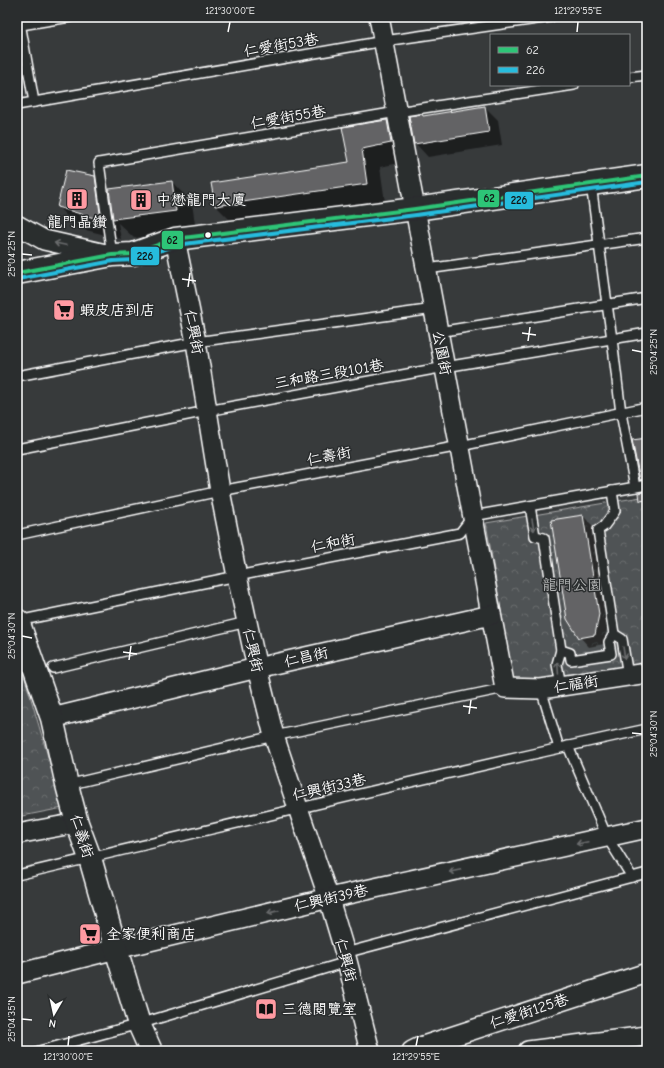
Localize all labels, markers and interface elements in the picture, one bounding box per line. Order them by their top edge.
text: 121°30'00"E [205,5,255,17]
text: 121°29'55"E [554,5,602,17]
street label: 仁愛街53巷 [242,30,320,60]
legend [490,34,630,86]
text: 62 [526,43,539,57]
text: 226 [526,63,545,77]
street label: 仁愛街55巷 [249,102,327,132]
building icon: 龍門晶鑽 [64,186,90,212]
building icon: 中懋龍門大廈 [128,187,154,213]
line badge: 62 [477,189,500,208]
place label: 中懋龍門大廈 [156,191,246,209]
line badge: 226 [504,191,534,210]
text: 62 [483,192,495,205]
text: 226 [511,194,528,207]
place label: 龍門晶鑽 [47,213,107,231]
line badge: 62 [161,230,184,250]
unlabelled marker [203,230,213,240]
text: 25°04'25"N [6,231,18,277]
text: 62 [166,234,178,247]
one-way arrow [54,239,67,247]
line badge: 226 [130,246,160,266]
text: 226 [137,250,154,263]
supermarket icon: 蝦皮店到店 [51,297,77,323]
place label: 蝦皮店到店 [80,301,155,319]
street label: 仁興街 [181,308,207,356]
street label: 公園街 [429,329,455,377]
text: 25°04'25"N [648,329,660,375]
street label: 三和路三段101巷 [273,355,385,393]
street label: 仁壽街 [305,443,353,469]
one-way arrow [530,518,538,531]
street label: 仁和街 [309,530,357,556]
park label: 龍門公園 [542,576,602,594]
text: 25°04'30"N [6,613,18,659]
street label: 仁興街 [239,626,267,674]
street label: 仁昌街 [282,643,330,671]
one-way arrow [620,646,628,659]
one-way arrow [555,662,562,675]
street label: 仁福街 [552,672,600,696]
text: 25°04'30"N [648,711,660,757]
street label: 仁興街33巷 [290,770,368,804]
street label: 仁義街 [66,812,98,860]
one-way arrow [576,840,589,848]
one-way arrow [449,868,462,876]
street label: 仁興街39巷 [292,881,370,915]
one-way arrow [267,908,280,916]
supermarket icon: 全家便利商店 [77,921,103,947]
place label: 全家便利商店 [106,925,196,943]
street label: 仁興街 [331,936,361,984]
street label: 仁愛街125巷 [487,990,571,1032]
north arrow [34,994,74,1034]
text: 25°04'35"N [6,996,18,1042]
library icon: 三德閱覽室 [253,996,279,1022]
place label: 三德閱覽室 [282,1000,357,1018]
text: N [48,1016,57,1030]
text: 121°30'00"E [43,1051,93,1063]
text: 121°29'55"E [392,1051,440,1063]

